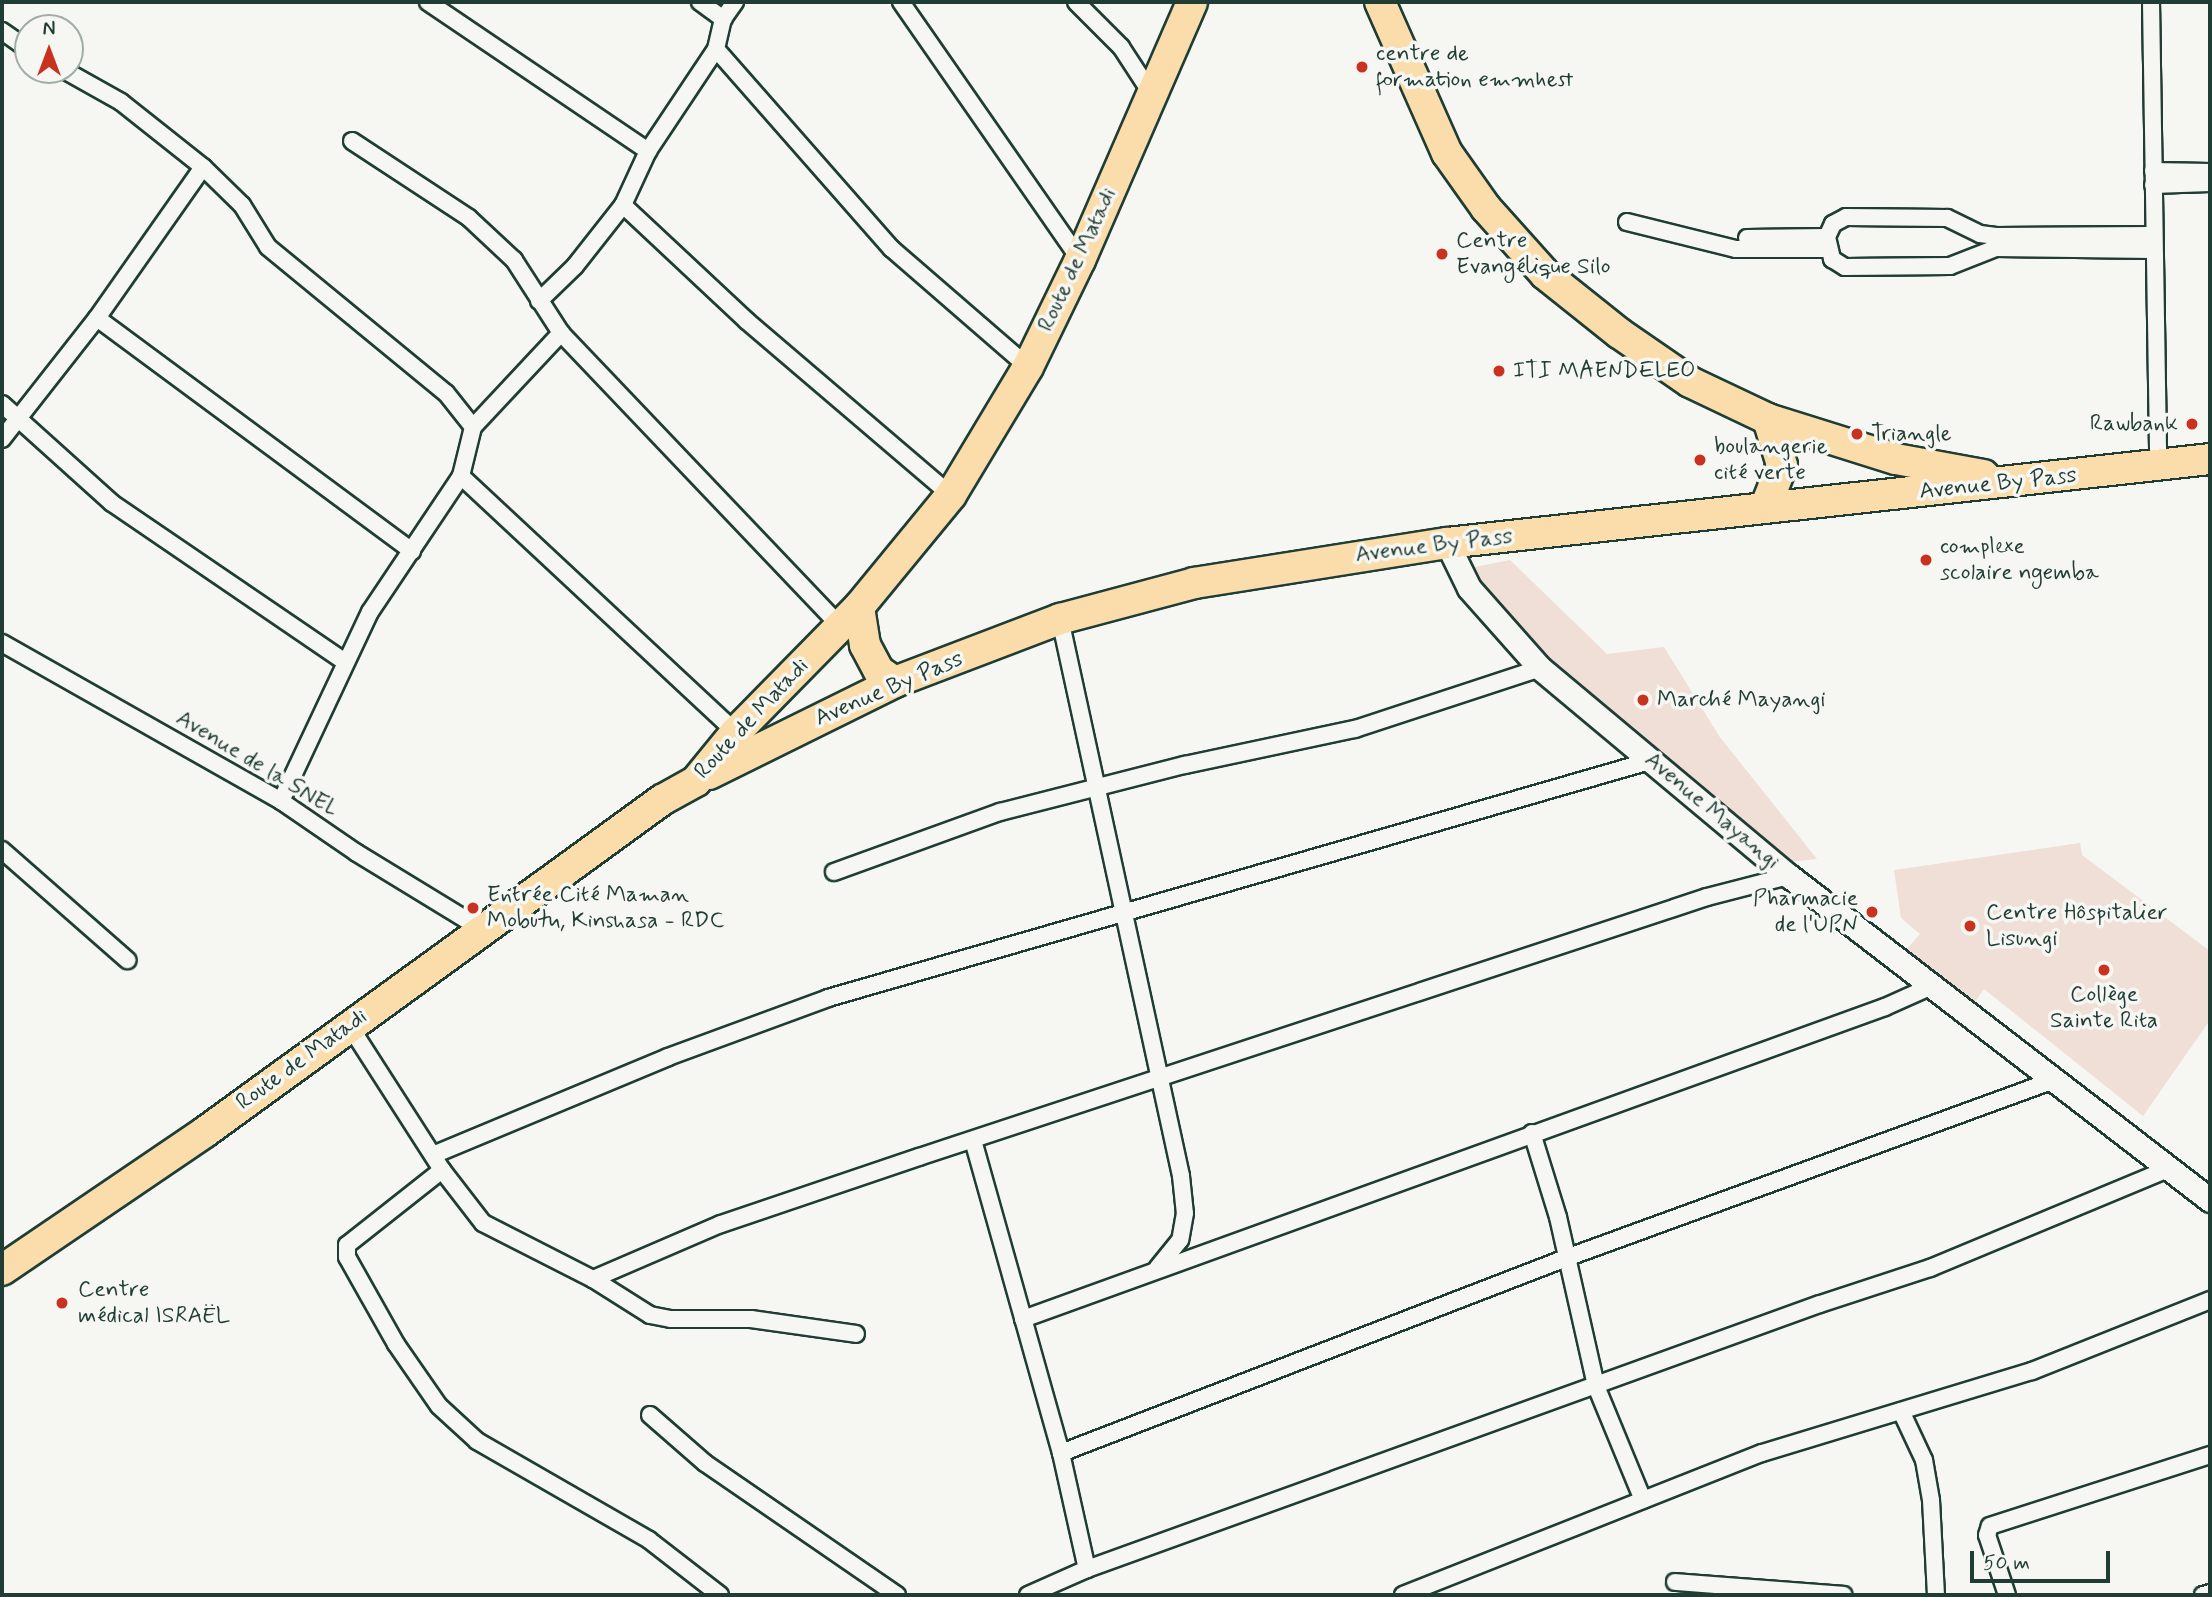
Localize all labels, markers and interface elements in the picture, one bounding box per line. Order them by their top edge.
north arrow [14,14,84,84]
text: N [43,17,55,42]
place label: centre de formation emmhest [1376,40,1566,94]
marker: centre de formation emmhest [1354,59,1370,75]
street label: Route de Matadi [1033,185,1123,335]
place label: Centre Evangélique Silo [1456,227,1610,281]
marker: Centre Evangélique Silo [1434,246,1450,262]
place label: ITI MAENDELEO [1513,357,1698,385]
marker: ITI MAENDELEO [1491,363,1507,379]
place label: Rawbank [2090,410,2178,438]
marker: Rawbank [2184,416,2200,432]
place label: Triangle [1871,420,1952,448]
marker: Triangle [1849,426,1865,442]
place label: boulangerie cité verte [1714,433,1827,487]
marker: boulangerie cité verte [1692,452,1708,468]
street label: Avenue By Pass [1920,462,2076,506]
street label: Avenue By Pass [1355,523,1513,569]
place label: complexe scolaire ngemba [1940,533,2100,587]
marker: complexe scolaire ngemba [1918,552,1934,568]
street label: Avenue By Pass [812,646,966,732]
street label: Route de Matadi [690,654,814,784]
place label: Marché Mayangi [1657,686,1826,714]
marker: Marché Mayangi [1635,692,1651,708]
street label: Avenue de la SNEL [170,704,344,824]
street label: Avenue Mayangi [1639,747,1785,875]
place label: Entrée Cité Maman Mobutu, Kinshasa - RDC [487,881,724,935]
place label: Pharmacie de l'UPN [1753,885,1858,939]
place label: Centre Hôspitalier Lisungi [1986,899,2170,953]
marker: Entrée Cité Maman Mobutu, Kinshasa - RDC [465,900,481,916]
marker: Pharmacie de l'UPN [1864,904,1880,920]
marker: Centre Hôspitalier Lisungi [1960,916,1980,936]
marker: Collège Sainte Rita [2096,962,2112,978]
place label: Collège Sainte Rita [2050,981,2158,1035]
street label: Route de Matadi [232,1004,372,1116]
place label: Centre médical ISRAËL [78,1276,235,1330]
marker: Centre médical ISRAËL [52,1293,72,1313]
scale bar [1974,1538,2114,1582]
text: 50 m [1983,1549,2030,1577]

